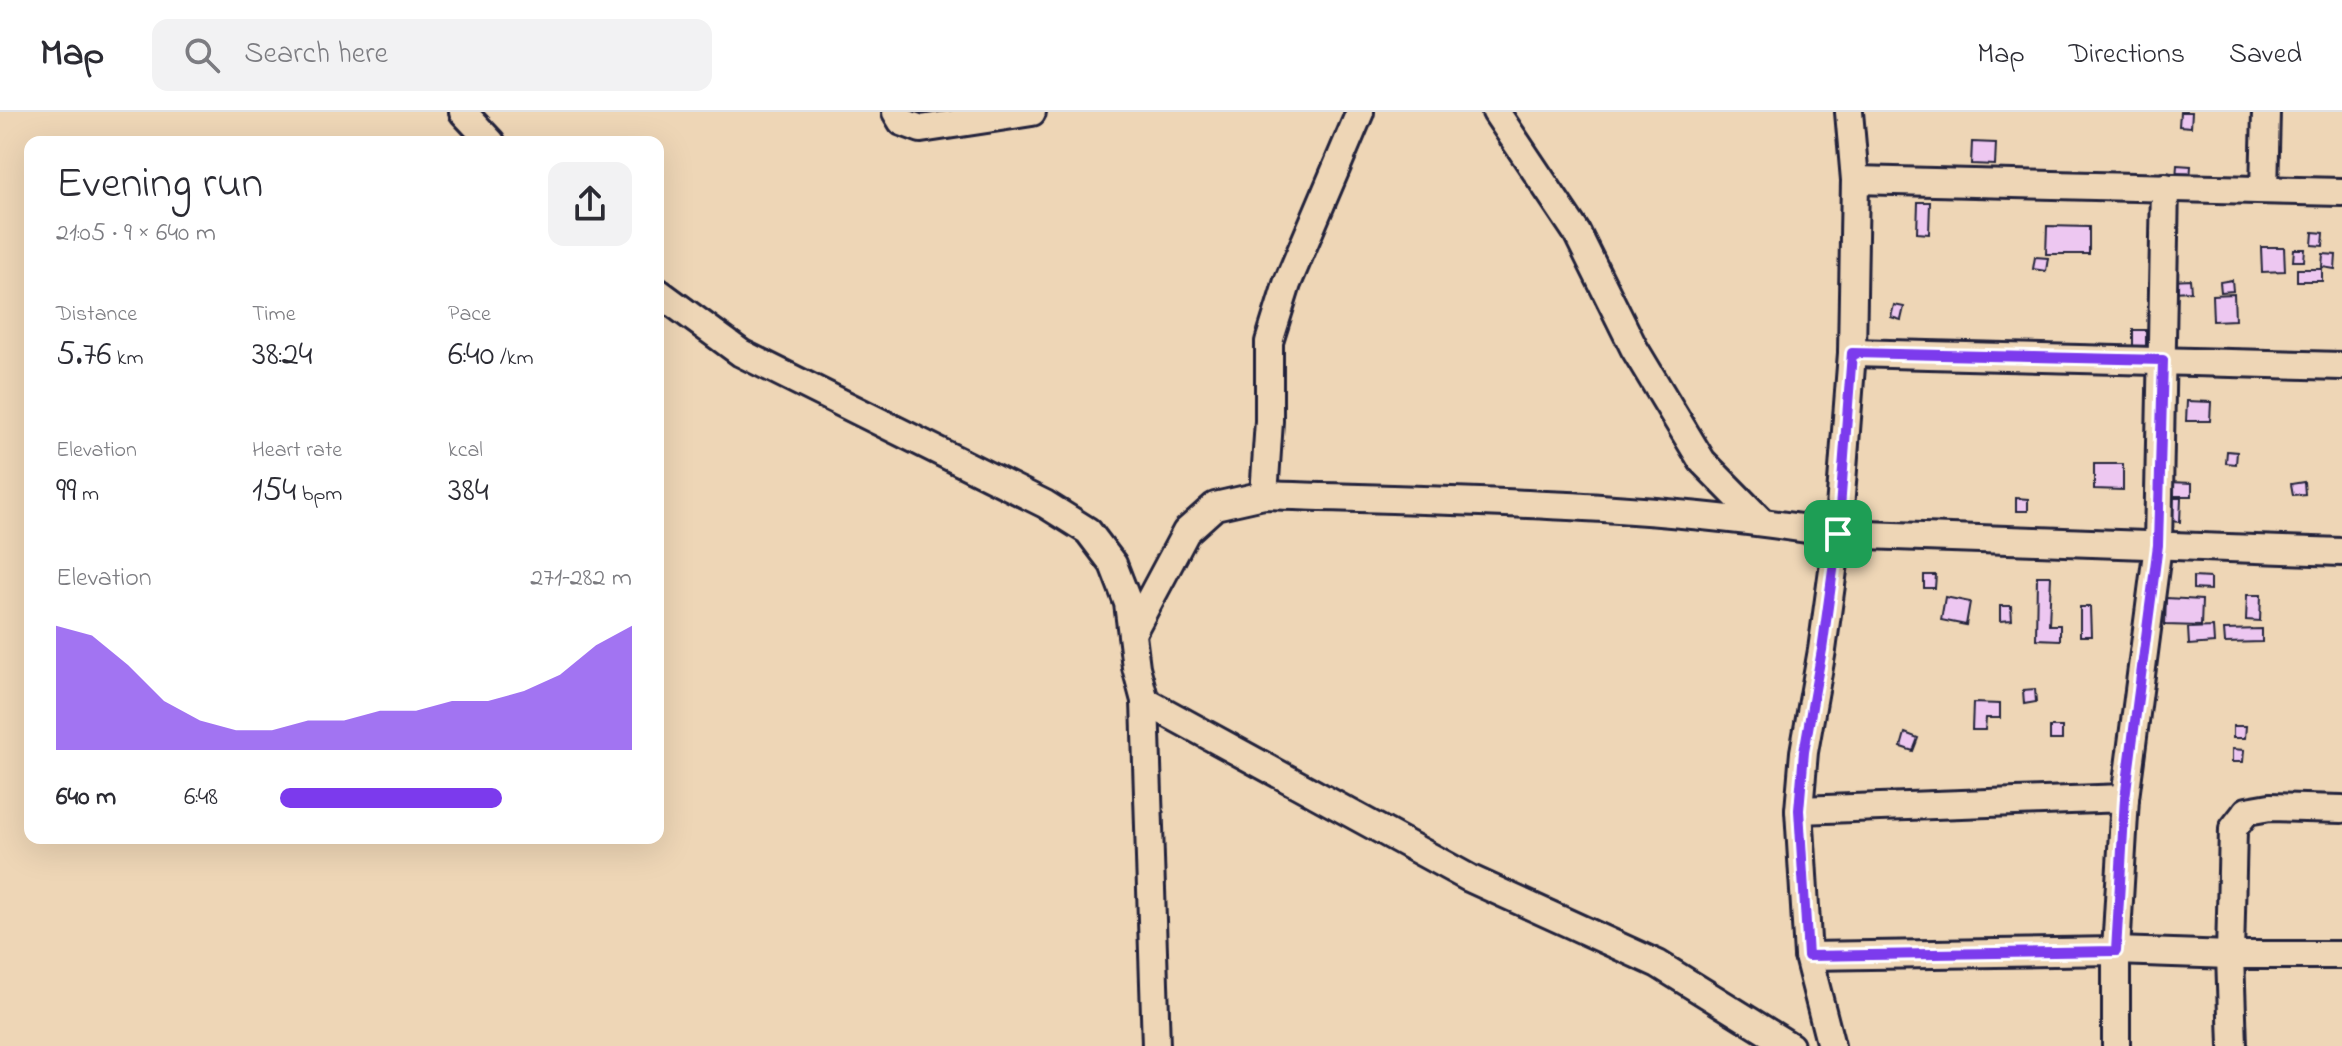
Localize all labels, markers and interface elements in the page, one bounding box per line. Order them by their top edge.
search box [152,19,712,91]
text: Map [40,27,104,83]
icon: search [180,33,224,77]
text: Search here [244,33,388,77]
text: Map [1977,35,2025,76]
text: Directions [2069,35,2185,76]
text: Saved [2229,35,2302,76]
text: Evening run [56,153,263,217]
button: share [548,162,632,246]
text: 21:05 · 9 × 640 m [56,215,216,253]
text: Distance [56,299,137,331]
text: Time [252,299,296,331]
text: Pace [448,299,491,331]
text: 5.76 [56,331,111,381]
text: 38:24 [252,331,313,381]
text: 6:40 [448,331,495,381]
text: km [111,343,144,375]
text: /km [495,343,534,375]
text: Elevation [56,435,137,467]
text: Heart rate [252,435,342,467]
text: kcal [448,435,483,467]
text: 99 [56,467,76,517]
text: 154 [252,467,296,517]
text: 384 [448,467,489,517]
text: m [76,479,99,511]
text: bpm [296,479,342,511]
pin [1804,500,1872,568]
icon: arrive [1816,512,1860,556]
text: Elevation [56,560,152,598]
text: 271–282 m [530,560,632,598]
text: 640 m [56,779,116,817]
text: 6:48 [184,779,218,817]

